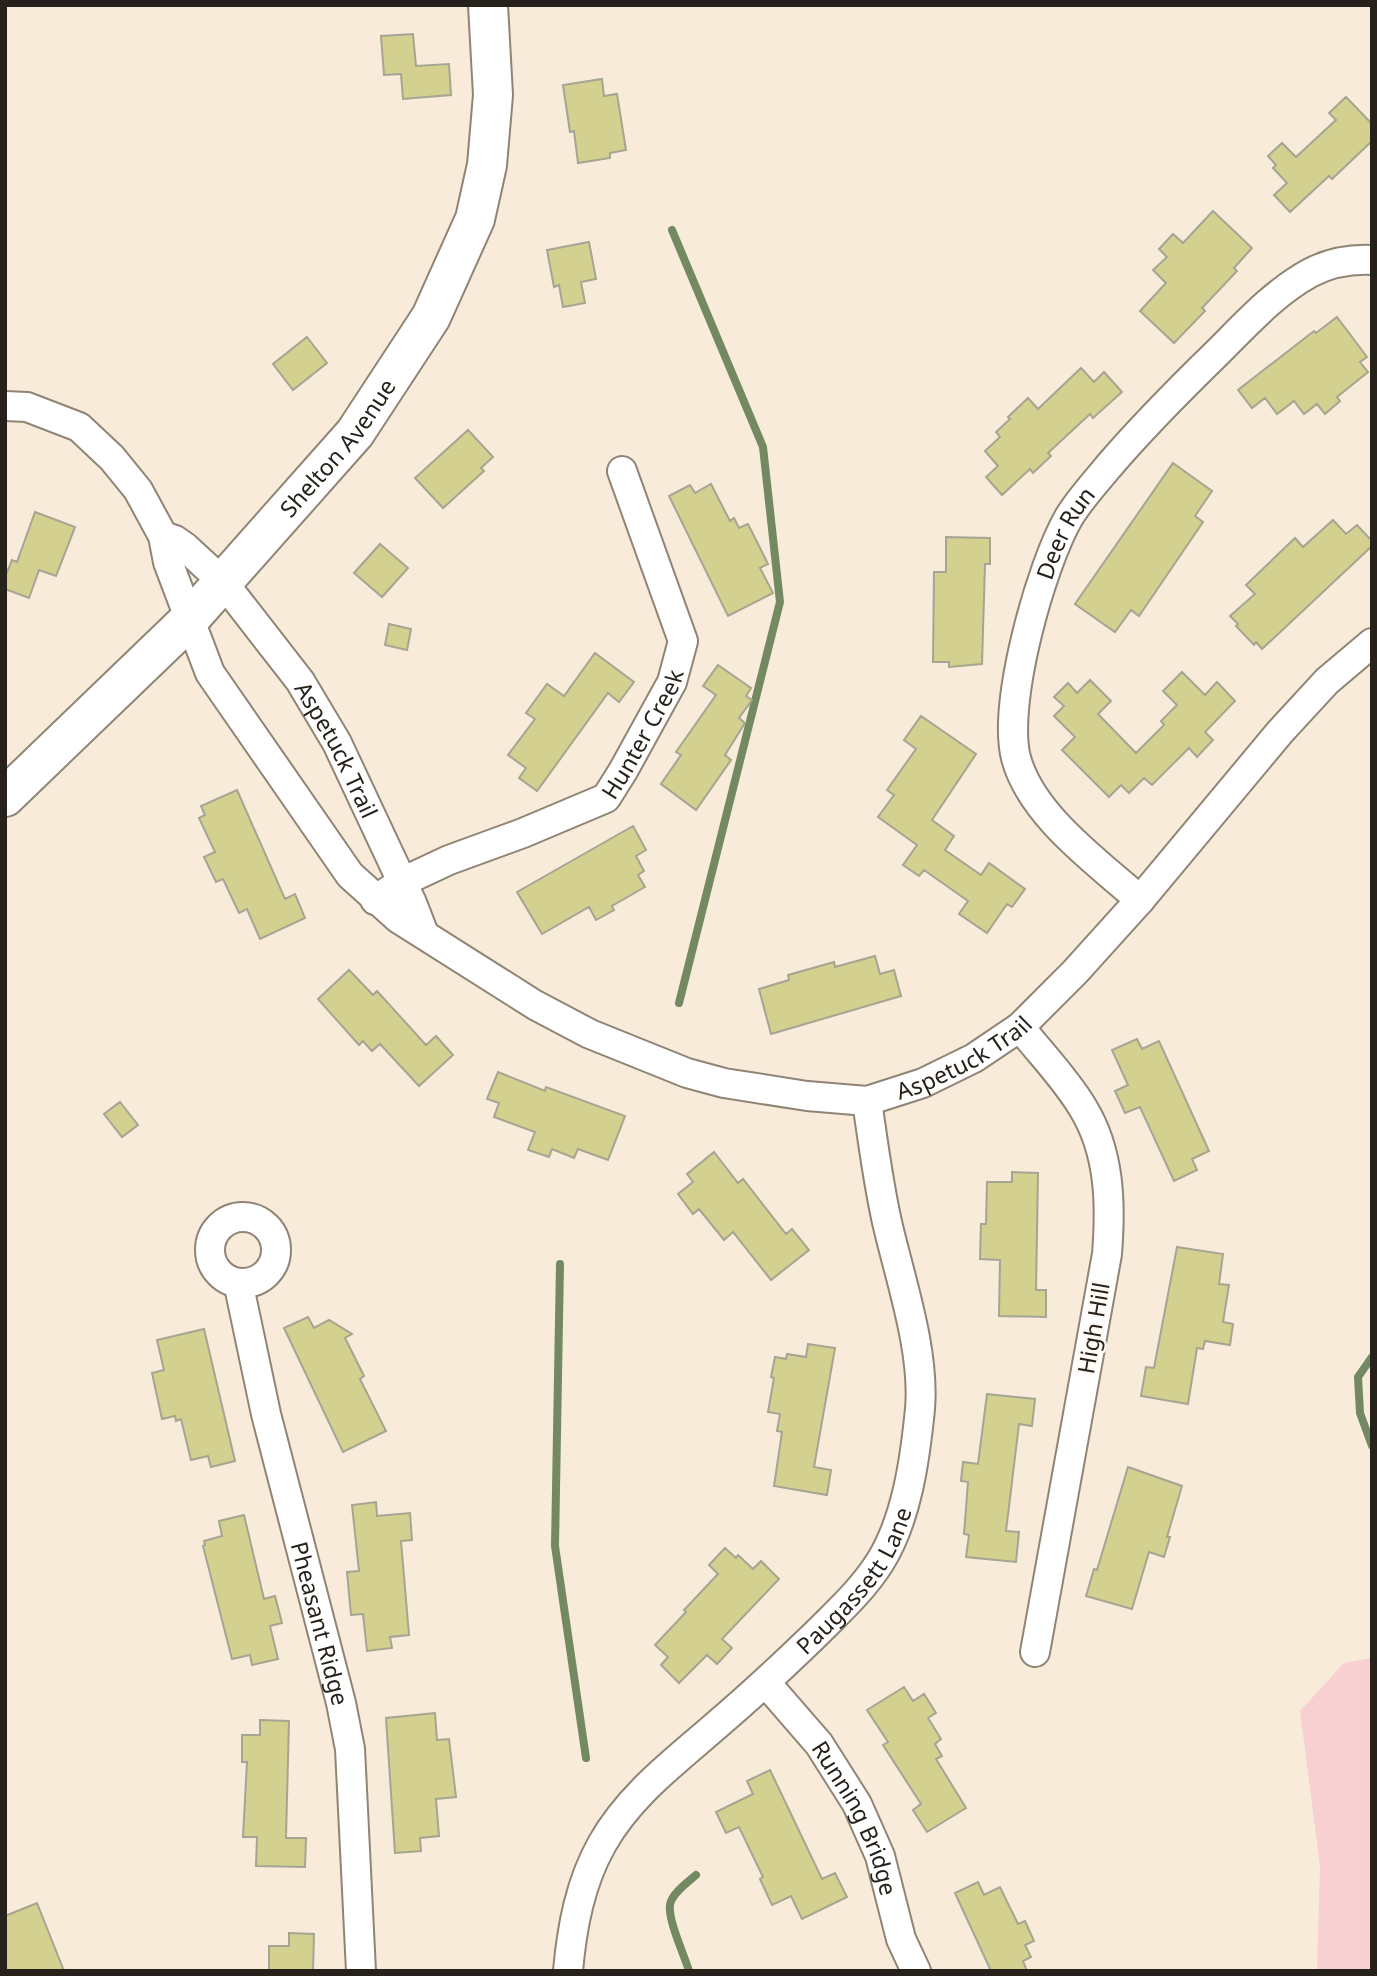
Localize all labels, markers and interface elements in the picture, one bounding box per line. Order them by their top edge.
street label: Shelton Avenue [272,372,402,524]
street label: Deer Run [1028,479,1102,584]
street label: Hunter Creek [593,665,691,805]
street label: Aspetuck Trail [288,675,386,823]
street label: Aspetuck Trail [892,1008,1039,1107]
street label: High Hill [1069,1280,1117,1376]
street label: Paugassett Lane [789,1503,919,1661]
street label: Pheasant Ridge [284,1538,357,1709]
street label: Running Bridge [805,1734,905,1898]

